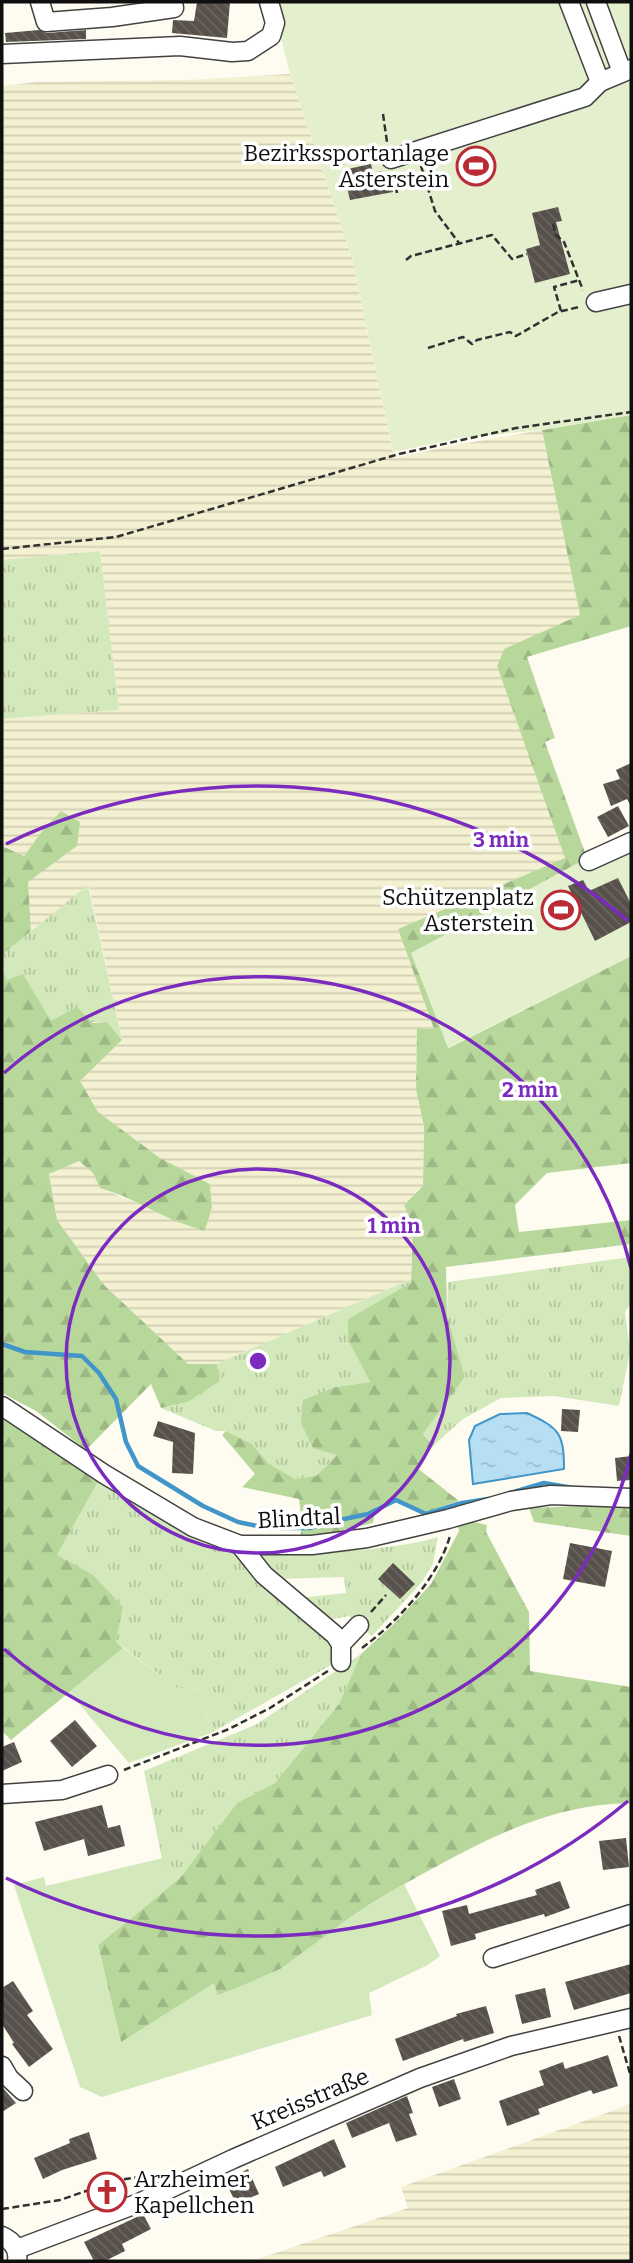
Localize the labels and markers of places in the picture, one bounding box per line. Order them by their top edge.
place label: Bezirkssportanlage Asterstein [243,139,449,193]
sports icon: Bezirkssportanlage Asterstein [455,145,497,187]
place label: Schützenplatz Asterstein [382,883,534,937]
sports icon: Schützenplatz Asterstein [540,889,582,931]
centre of rings [246,1349,270,1373]
place label: Arzheimer Kapellchen [134,2165,255,2219]
church icon: Arzheimer Kapellchen [86,2171,128,2213]

